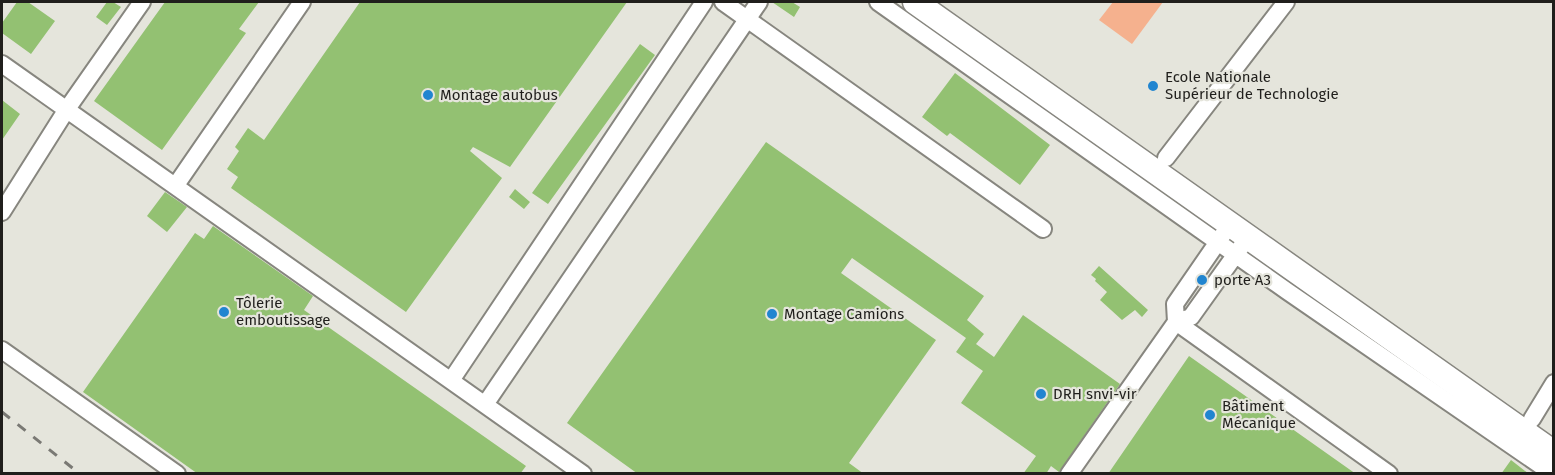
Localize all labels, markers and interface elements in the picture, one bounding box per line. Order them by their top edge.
place label: Ecole Nationale Supérieur de Technologie [1165,68,1339,103]
marker: Ecole Nationale Supérieur de Technologie [1146,79,1160,93]
place label: Montage autobus [440,86,558,104]
marker: Montage autobus [421,88,435,102]
place label: porte A3 [1214,271,1271,289]
marker: porte A3 [1195,273,1209,287]
place label: Tôlerie emboutissage [236,294,331,329]
marker: Tôlerie emboutissage [217,305,231,319]
place label: Montage Camions [784,305,904,323]
marker: Montage Camions [765,307,779,321]
place label: DRH snvi-vir [1053,385,1137,403]
marker: DRH snvi-vir [1034,387,1048,401]
place label: Bâtiment Mécanique [1222,397,1296,432]
marker: Bâtiment Mécanique [1203,408,1217,422]

